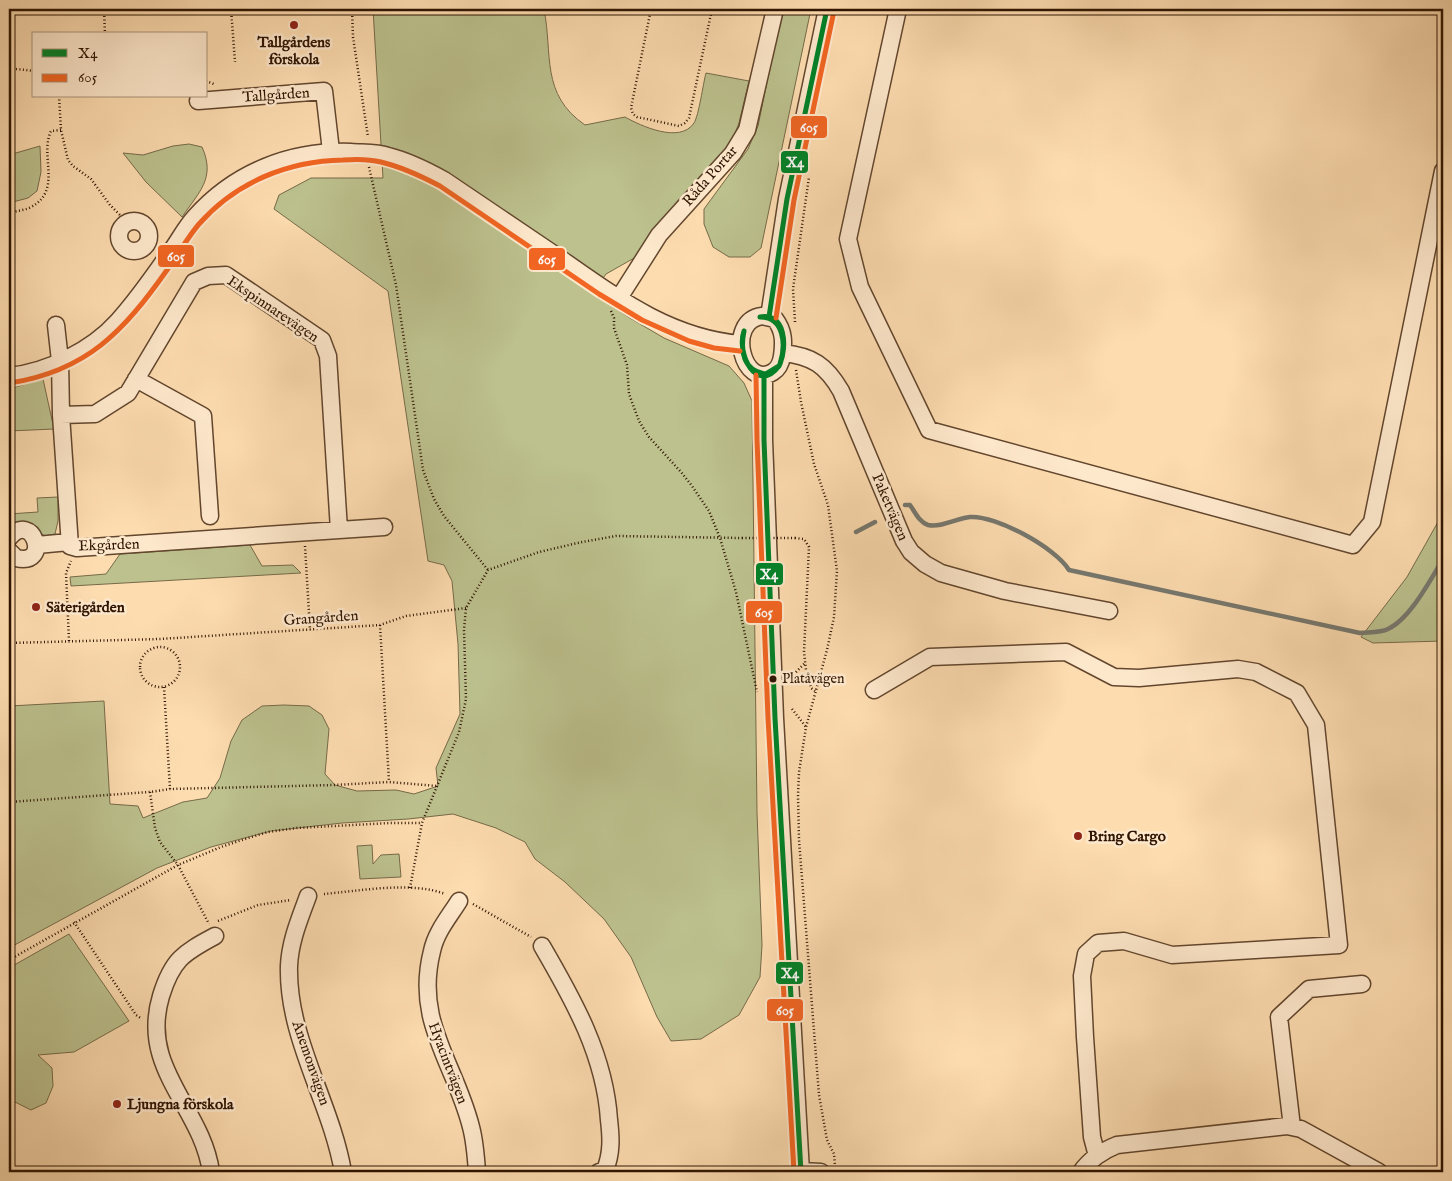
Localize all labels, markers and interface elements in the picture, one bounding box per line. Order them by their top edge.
marker: Tallgårdens förskola [288,19,300,31]
legend [32,32,208,98]
place label: Tallgårdens förskola [257,33,331,69]
text: X4 [78,44,98,63]
text: 605 [78,68,98,87]
street label: Tallgården [242,83,310,107]
line badge: 605 [790,115,828,139]
text: 605 [800,119,818,137]
street label: Råda Portar [678,141,742,210]
line badge: X4 [780,150,809,174]
text: X4 [785,154,805,172]
line badge: 605 [157,244,195,268]
line badge: 605 [528,247,566,271]
text: 605 [167,248,185,266]
text: 605 [538,251,556,269]
street label: Ekspinnarevägen [223,271,323,347]
street label: Paketvägen [867,471,913,543]
street label: Ekgården [78,534,140,556]
line badge: X4 [755,562,784,586]
text: X4 [759,566,779,584]
place label: Säterigården [46,598,125,617]
line badge: 605 [745,600,783,624]
marker: Säterigården [30,601,42,613]
text: 605 [755,604,773,622]
street label: Grangården [283,606,359,630]
place label: Platåvägen [782,670,845,688]
marker: Platåvägen [768,674,778,684]
place label: Bring Cargo [1088,827,1166,846]
marker: Bring Cargo [1072,830,1084,842]
line badge: X4 [775,961,804,985]
text: X4 [780,965,800,983]
line badge: 605 [766,998,804,1022]
text: 605 [776,1002,794,1020]
street label: Anemonvägen [287,1017,334,1108]
street label: Hyacintvägen [424,1019,472,1107]
place label: Ljungna förskola [127,1095,234,1114]
marker: Ljungna förskola [111,1098,123,1110]

